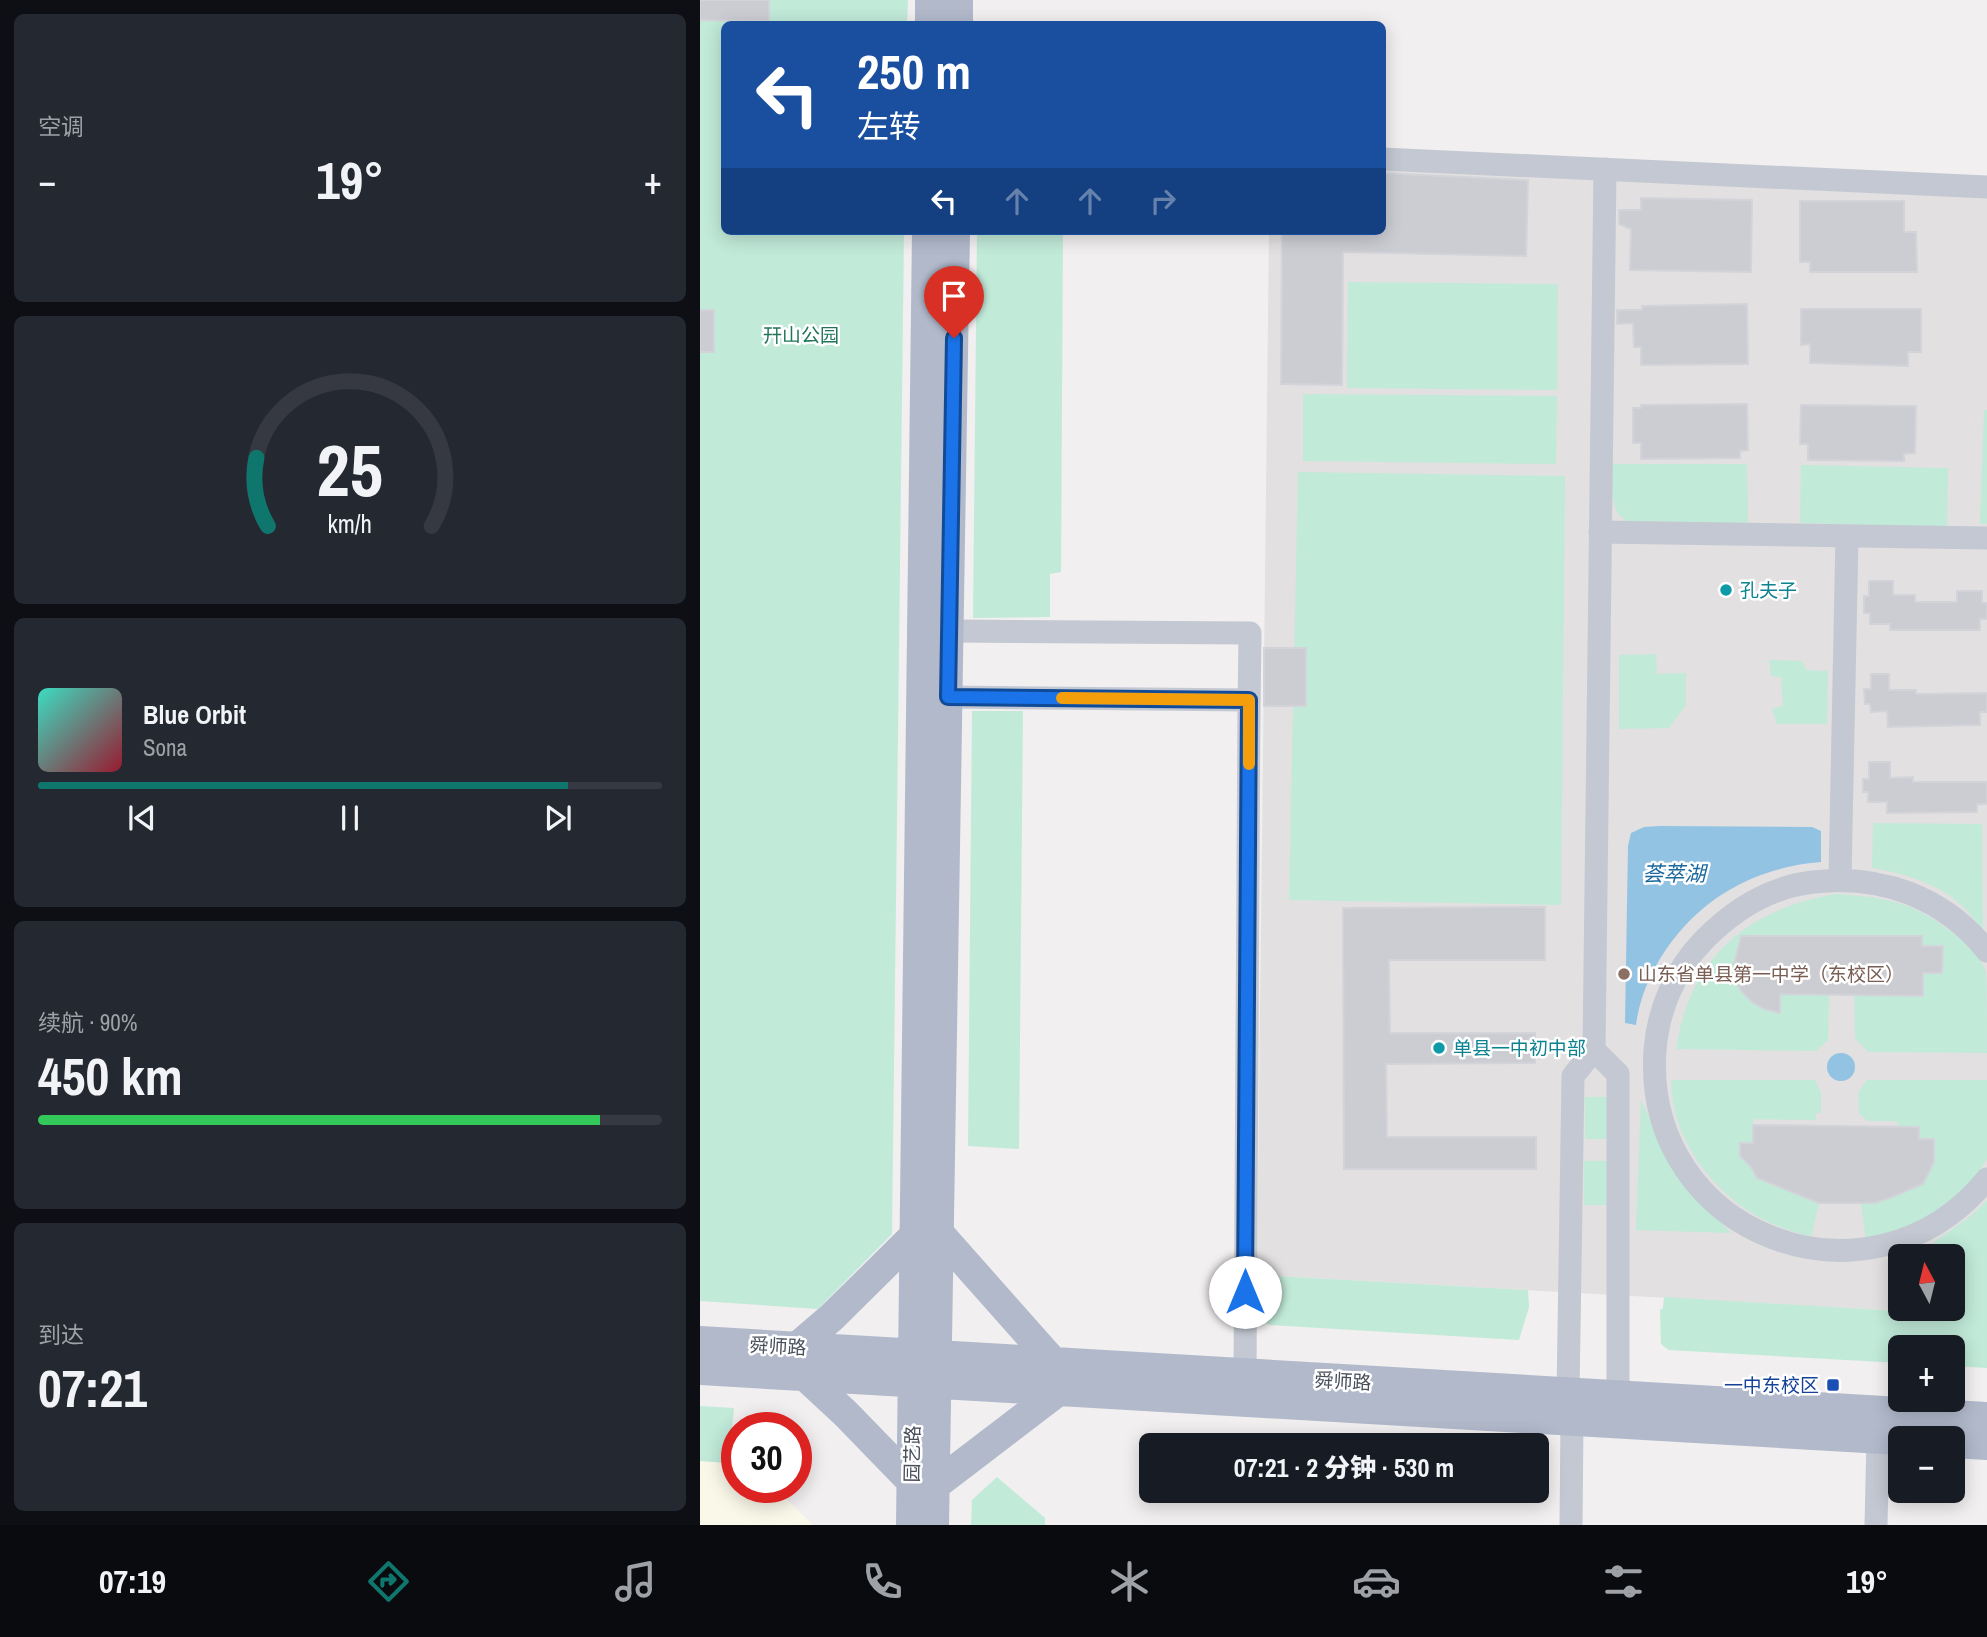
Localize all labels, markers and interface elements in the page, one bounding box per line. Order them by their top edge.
text: 250 m [857,38,971,104]
icon: left [742,49,833,140]
text: 左转 [857,105,921,148]
text: 空调 [38,111,84,142]
text: 19° [316,145,384,215]
text: − [38,155,56,206]
text: + [644,155,662,206]
icon: left [925,182,963,220]
icon: ahead [998,182,1036,220]
icon: ahead [1071,182,1109,220]
icon: right [1144,182,1182,220]
pin [924,266,984,338]
icon: arrive [935,277,973,315]
park label: 幵山公园 [763,322,839,348]
text: 25 [317,422,383,520]
text: km/h [328,507,372,541]
place label: 孔夫子 [1740,577,1797,603]
marker: 孔夫子 [1718,582,1734,598]
text: Blue Orbit [143,697,246,732]
text: Sona [143,732,187,763]
icon: previous [123,799,161,837]
icon: pause [331,799,369,837]
icon: next [539,799,577,837]
water label: 荟萃湖 [1643,859,1708,888]
place label: 山东省单县第一中学（东校区） [1638,961,1904,987]
marker: 山东省单县第一中学（东校区） [1616,966,1632,982]
text: 续航 · 90% [38,1007,137,1038]
place label: 单县一中初中部 [1453,1035,1586,1061]
marker: 单县一中初中部 [1431,1040,1447,1056]
text: 450 km [38,1041,183,1111]
north arrow [1888,1244,1965,1321]
map controls [1888,1244,1965,1503]
position arrow [1208,1255,1282,1329]
text: 到达 [38,1319,84,1350]
street label: 舜师路 [749,1332,807,1360]
button: + [1888,1335,1965,1412]
text: 07:21 [38,1353,147,1423]
street label: 舜师路 [1314,1367,1372,1395]
place label: 一中东校区 [1724,1372,1819,1398]
marker: 一中东校区 [1825,1377,1841,1393]
speed limit sign: 30 [721,1412,812,1503]
street label: 园艺路 [899,1425,925,1483]
button: − [1888,1426,1965,1503]
text: 07:21 · 2 分钟 · 530 m [1234,1450,1454,1485]
icon: directions [364,1557,413,1606]
icon: music [611,1557,660,1606]
icon: phone [858,1557,907,1606]
icon: climate [1105,1557,1154,1606]
icon: car [1352,1557,1401,1606]
icon: filters [1599,1557,1648,1606]
text: 07:19 [99,1560,166,1603]
text: 19° [1846,1560,1888,1603]

